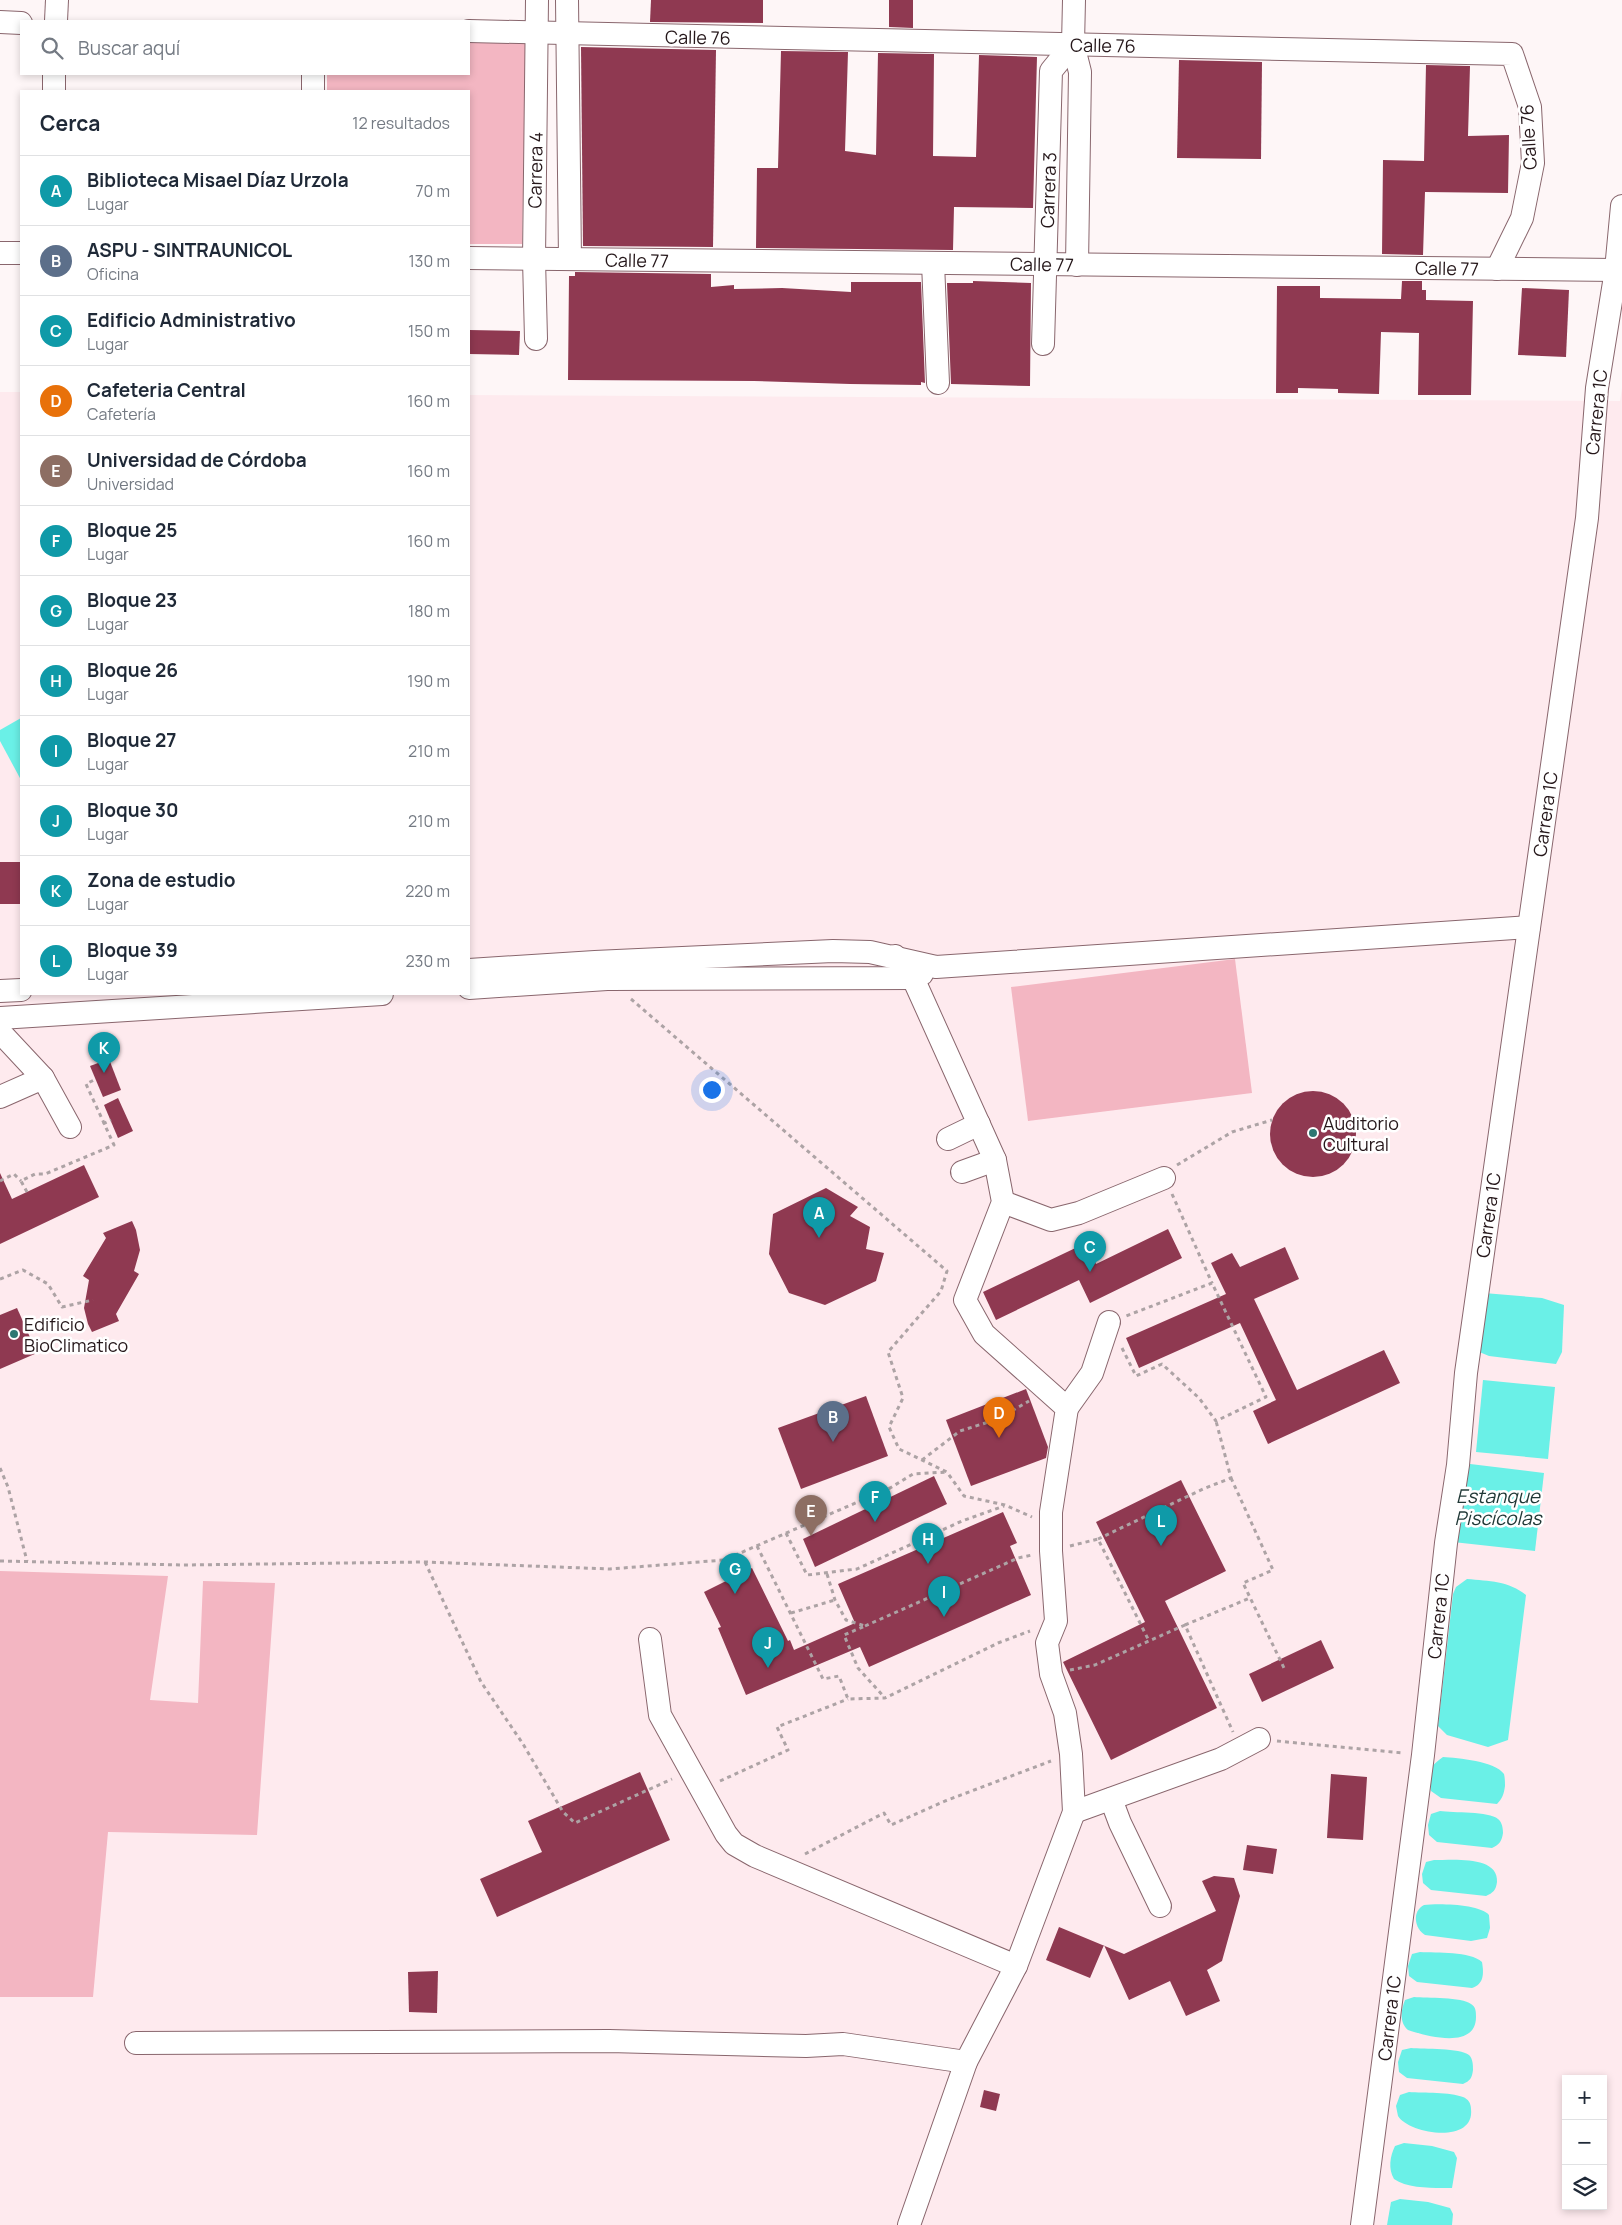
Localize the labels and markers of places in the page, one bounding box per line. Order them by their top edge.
pin: K [88,1032,120,1073]
place label: Auditorio Cultural [1323,1111,1399,1156]
marker: Auditorio Cultural [1307,1127,1319,1139]
pin: A [803,1197,835,1238]
pin: C [1074,1231,1106,1272]
place label: Edificio BioClimatico [24,1312,128,1357]
marker: Edificio BioClimatico [8,1328,20,1340]
pin: D [983,1397,1015,1438]
pin: B [817,1401,849,1442]
pin: F [859,1481,891,1522]
pin: E [795,1495,827,1536]
pin: L [1145,1505,1177,1546]
pin: H [912,1523,944,1564]
pin: G [719,1553,751,1594]
pin: I [928,1576,960,1617]
pin: J [752,1627,784,1668]

